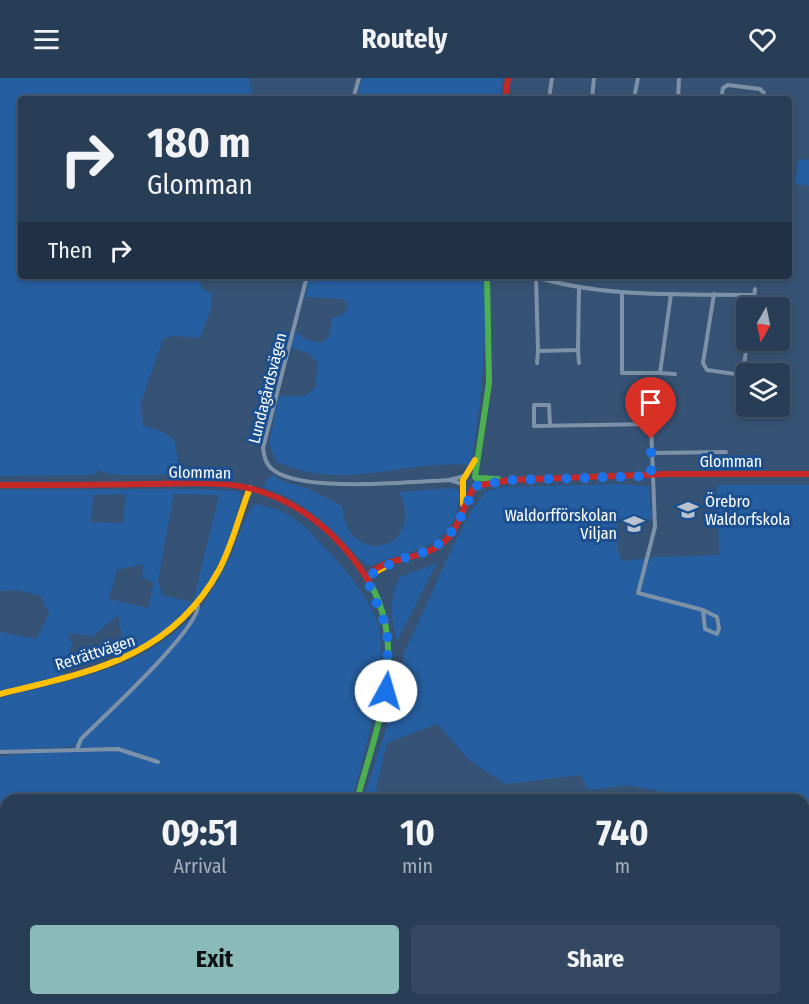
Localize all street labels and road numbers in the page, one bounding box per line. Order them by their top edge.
street label: Lundagårdsvägen [245,331,290,445]
street label: Glomman [700,452,762,471]
street label: Glomman [169,462,231,483]
street label: Reträttvägen [53,631,138,674]

